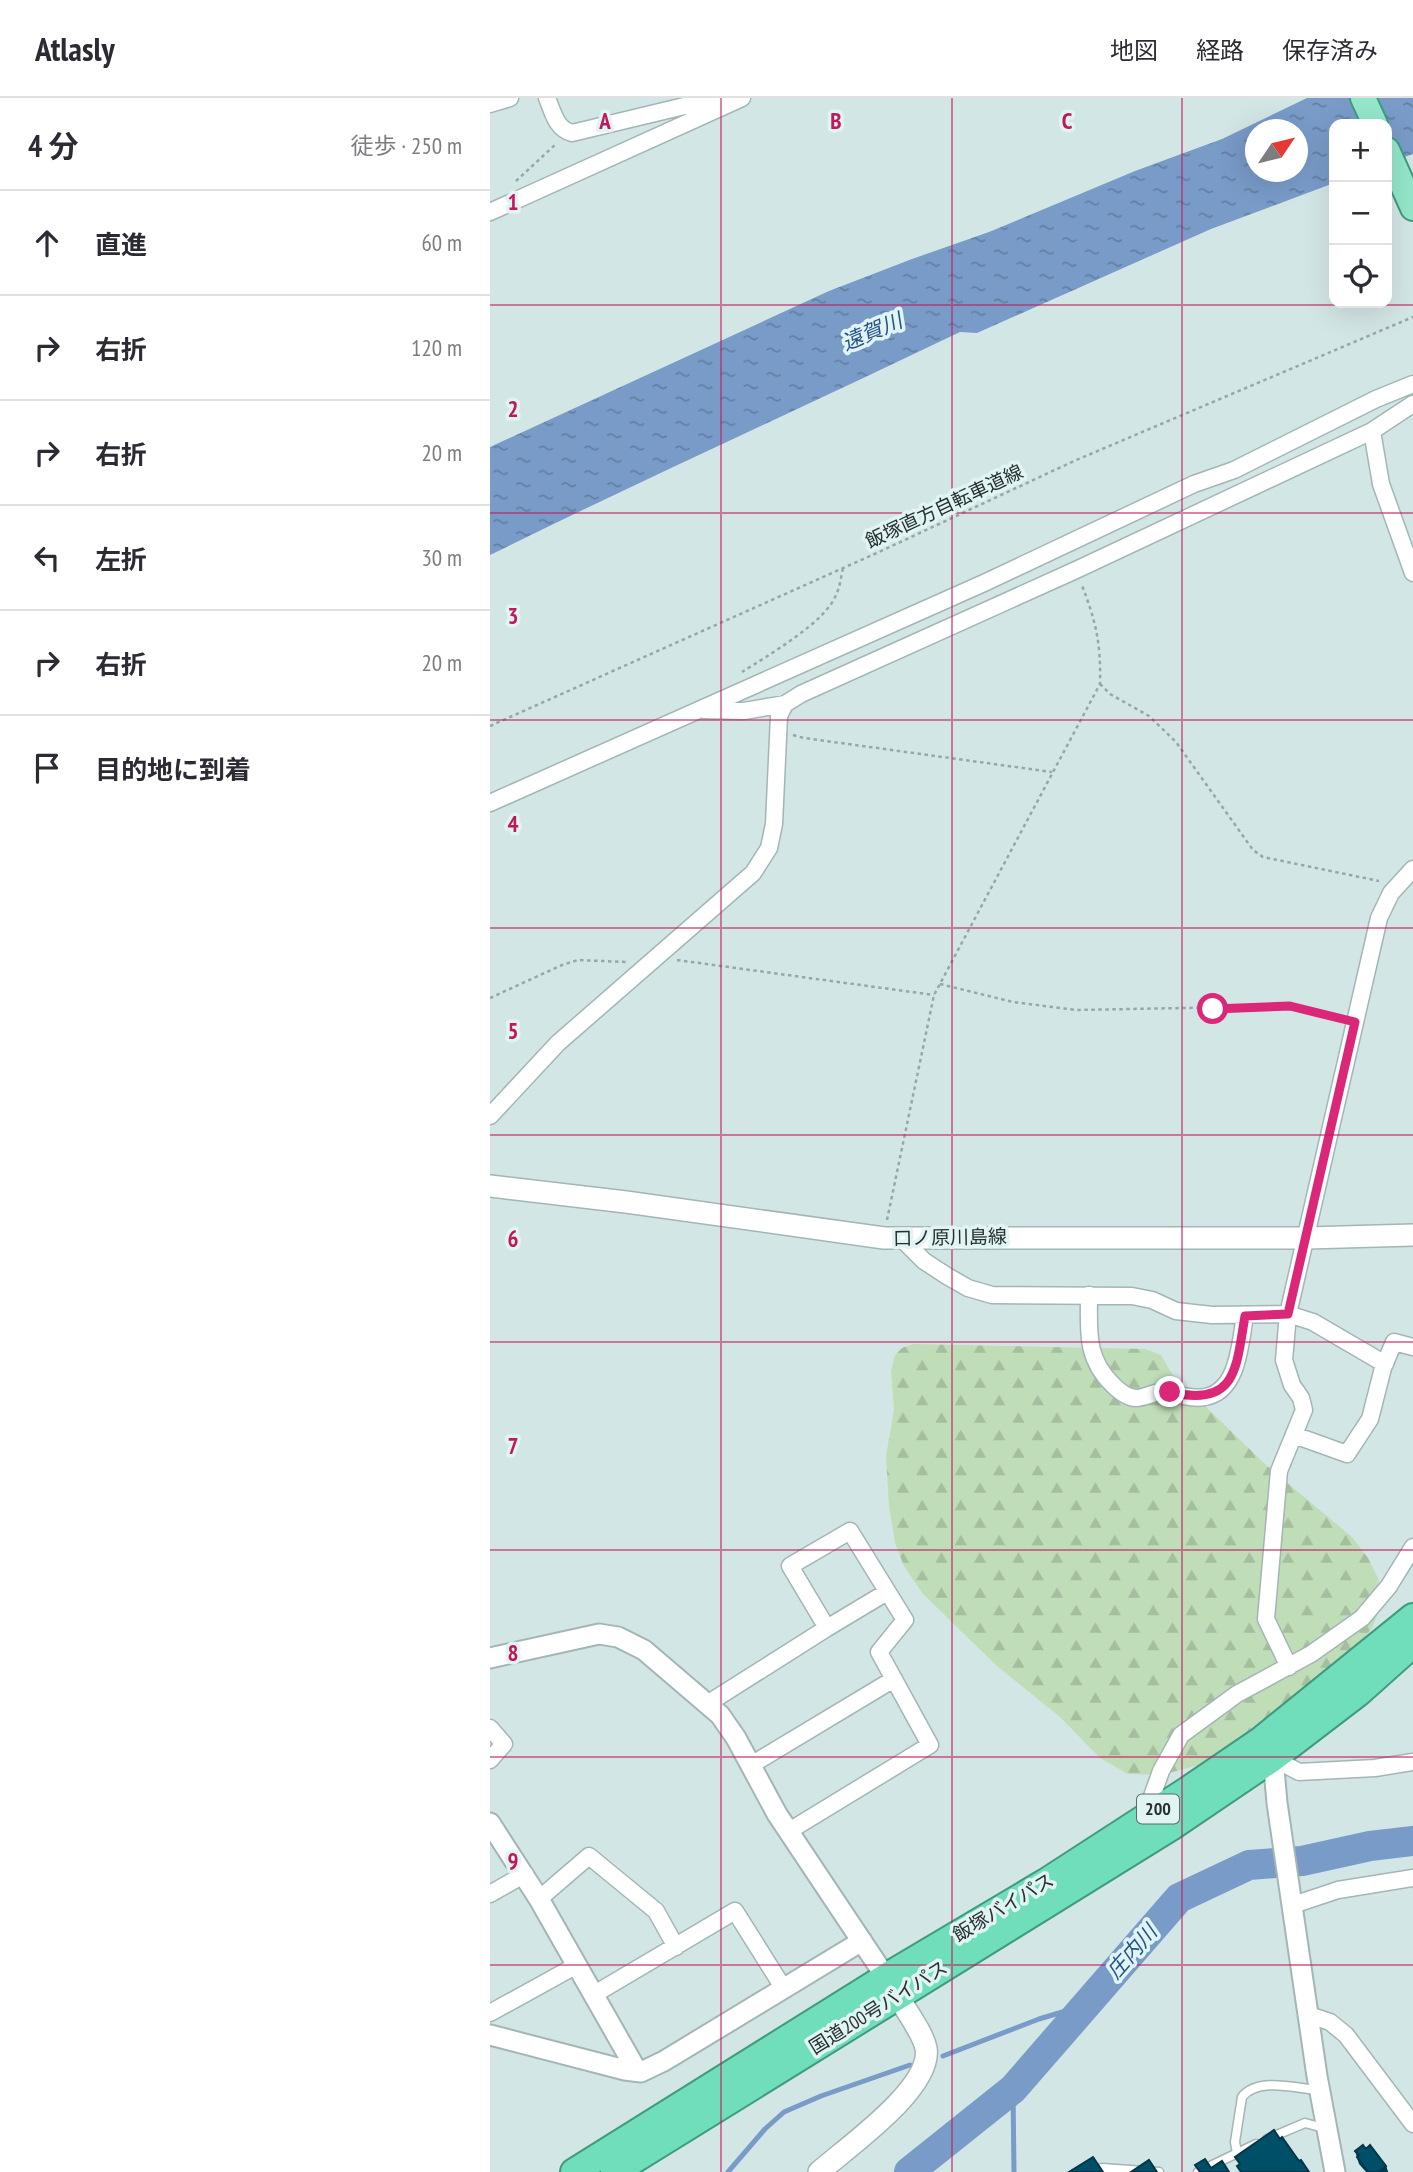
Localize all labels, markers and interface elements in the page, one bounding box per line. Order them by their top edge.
text: Atlasly [35,27,115,70]
text: 地図 [1110,35,1158,66]
text: 経路 [1196,35,1244,66]
text: 保存済み [1282,35,1378,66]
text: A [598,106,611,135]
text: B [830,106,842,135]
text: C [1062,106,1073,135]
north arrow [1245,119,1308,182]
map controls [1329,119,1392,308]
button: + [1329,119,1392,182]
text: 4 分 [28,126,79,165]
text: 徒歩 · 250 m [350,131,462,160]
button: − [1329,182,1392,245]
text: 1 [508,187,519,216]
icon: ahead [28,224,66,262]
text: 直進 [95,228,147,261]
text: 60 m [421,228,462,257]
button: locate [1329,245,1392,308]
water label: 遠賀川 [838,306,908,356]
icon: right [28,329,66,367]
text: 右折 [95,333,147,366]
text: 120 m [411,333,462,362]
text: 2 [508,394,519,423]
icon: right [28,434,66,472]
text: 右折 [95,438,147,471]
text: 20 m [421,438,462,467]
street label: 飯塚直方自転車道線 [861,459,1027,553]
icon: left [28,539,66,577]
text: 左折 [95,543,147,576]
text: 30 m [421,543,462,572]
text: 3 [508,601,519,630]
icon: right [28,644,66,682]
text: 右折 [95,648,147,681]
text: 20 m [421,648,462,677]
icon: arrive [28,749,66,787]
text: 目的地に到着 [95,753,251,786]
text: 4 [508,809,519,838]
route start [1197,993,1228,1024]
text: 5 [508,1016,519,1045]
text: 6 [508,1224,519,1253]
street label: 口ノ原川島線 [893,1224,1007,1250]
route end [1154,1376,1185,1407]
text: 7 [508,1431,519,1460]
text: 8 [508,1638,519,1667]
road number: 200 [1137,1794,1179,1824]
text: 9 [508,1846,519,1875]
street label: 飯塚バイパス [948,1867,1058,1947]
water label: 庄内川 [1101,1918,1164,1984]
street label: 国道200号バイパス [805,1955,951,2059]

